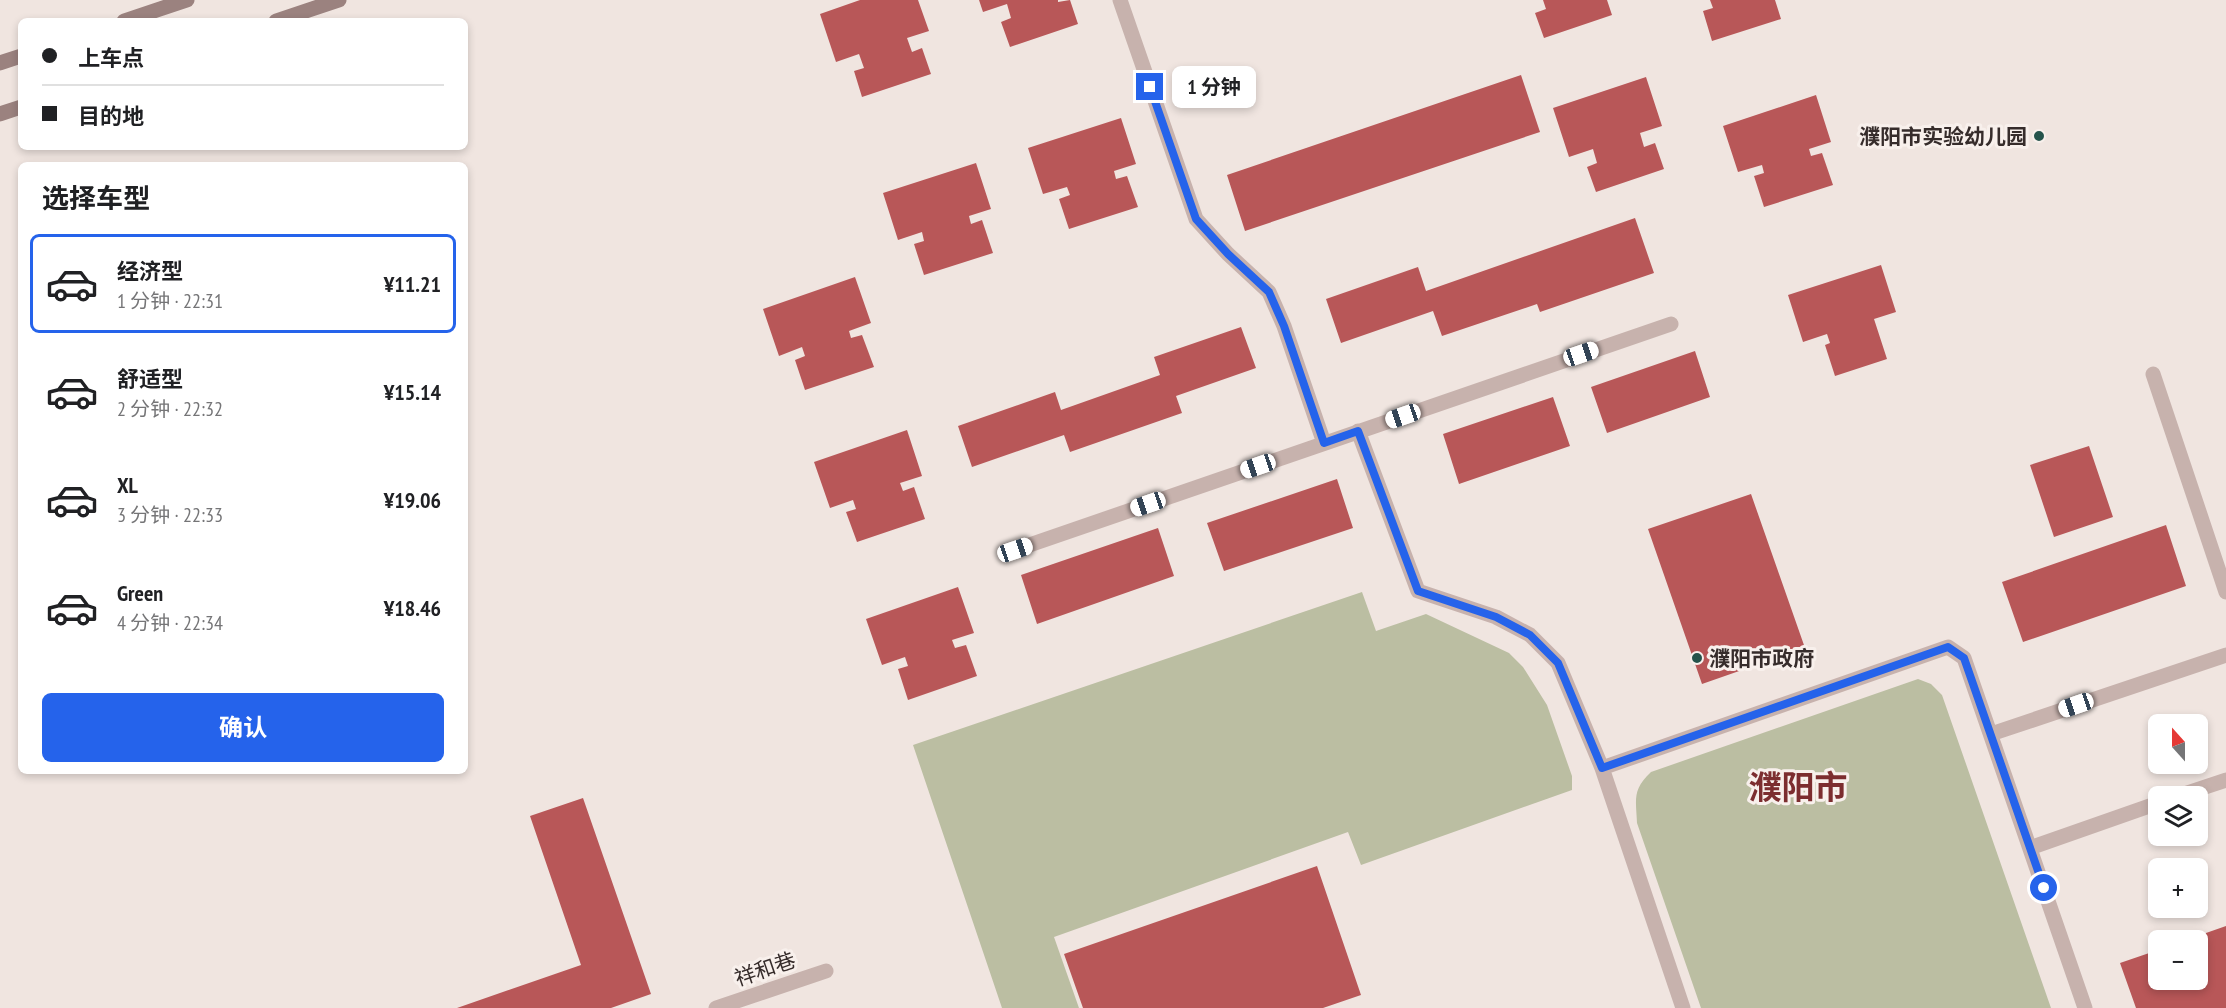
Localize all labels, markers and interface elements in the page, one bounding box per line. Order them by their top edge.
text: 上车点 [78,44,144,72]
callout: 1 分钟 [1171,66,1255,108]
route end [1136,73,1163,100]
text: 1 分钟 [1187,74,1241,100]
text: 目的地 [78,102,144,130]
place label: 濮阳市实验幼儿园 [1859,123,2027,150]
marker: 濮阳市实验幼儿园 [2032,129,2046,143]
text: 选择车型 [42,181,150,215]
icon: car [45,257,99,311]
text: 经济型 [117,257,183,285]
text: ¥11.21 [384,270,441,298]
text: 1 分钟 · 22:31 [117,288,223,314]
car [1561,340,1601,368]
icon: car [45,365,99,419]
text: 舒适型 [117,365,183,393]
text: ¥15.14 [384,378,441,406]
text: 2 分钟 · 22:32 [117,396,223,422]
car [1383,402,1423,430]
car [1238,452,1278,480]
text: XL [117,471,138,499]
icon: car [45,473,99,527]
text: ¥19.06 [384,486,441,514]
car [1128,490,1168,518]
text: 3 分钟 · 22:33 [117,502,223,528]
car [995,536,1035,564]
text: Green [117,579,163,607]
icon: car [45,581,99,635]
text: ¥18.46 [384,594,441,622]
text: 4 分钟 · 22:34 [117,610,223,636]
place label: 濮阳市政府 [1709,645,1814,672]
marker: 濮阳市政府 [1690,651,1704,665]
car [2056,691,2096,719]
button: 确认 [42,693,444,762]
north arrow [2148,714,2208,774]
map controls [2148,714,2208,990]
district label: 濮阳市 [1749,765,1848,808]
button: layers [2148,786,2208,846]
button: + [2148,858,2208,918]
route start [2030,874,2057,901]
button: − [2148,930,2208,990]
street label: 祥和巷 [731,946,799,992]

